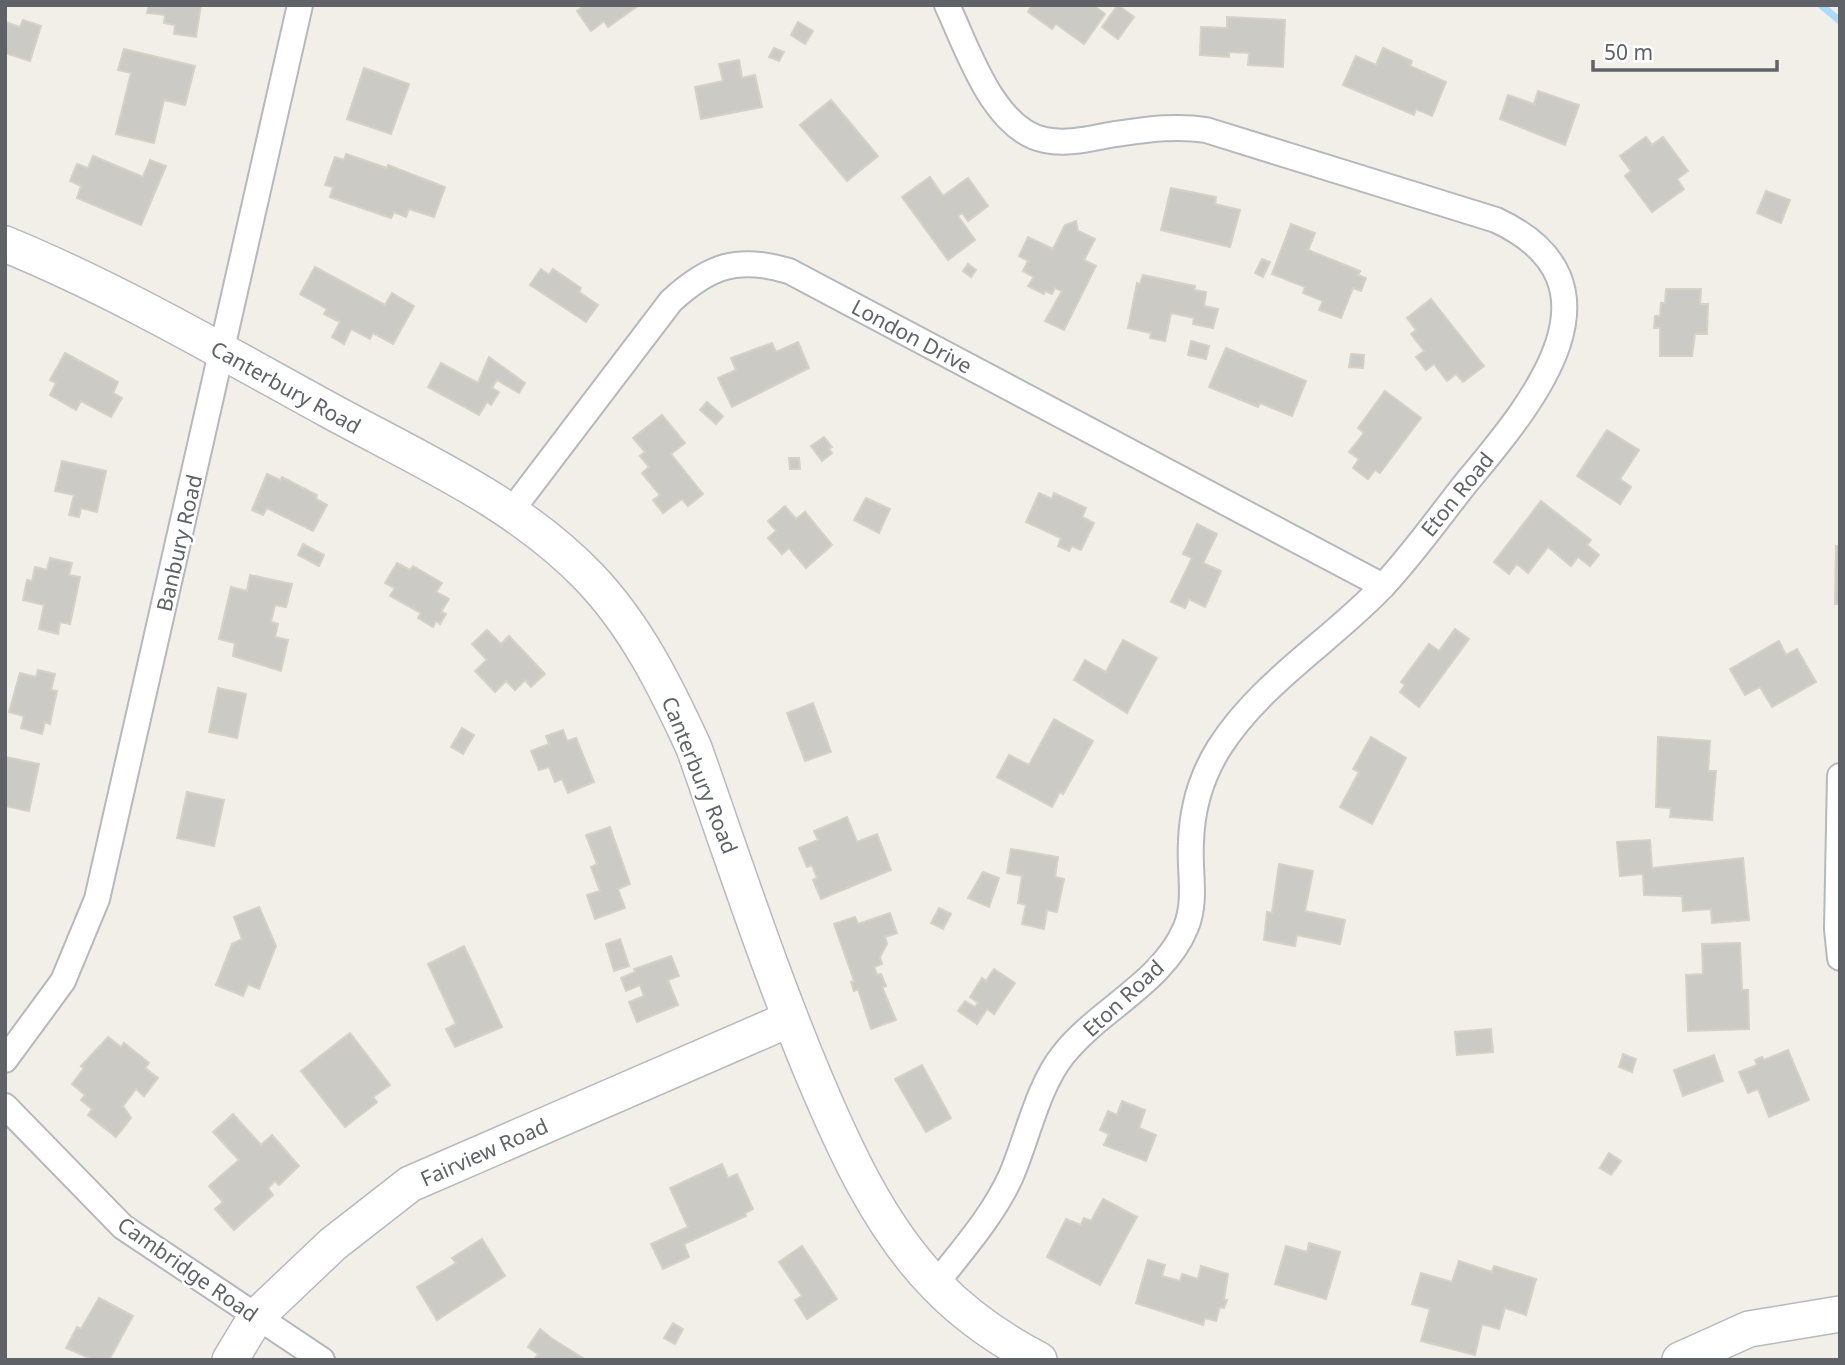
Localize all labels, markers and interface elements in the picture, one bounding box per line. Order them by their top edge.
scale bar [1593,28,1777,72]
text: 50 m [1604,38,1653,66]
street label: London Drive [847,292,977,380]
street label: Canterbury Road [206,334,366,440]
street label: Eton Road [1414,446,1500,542]
street label: Banbury Road [150,472,208,614]
street label: Canterbury Road [656,692,744,858]
street label: Eton Road [1077,953,1169,1043]
street label: Fairview Road [416,1111,552,1193]
street label: Cambridge Road [112,1210,264,1328]

